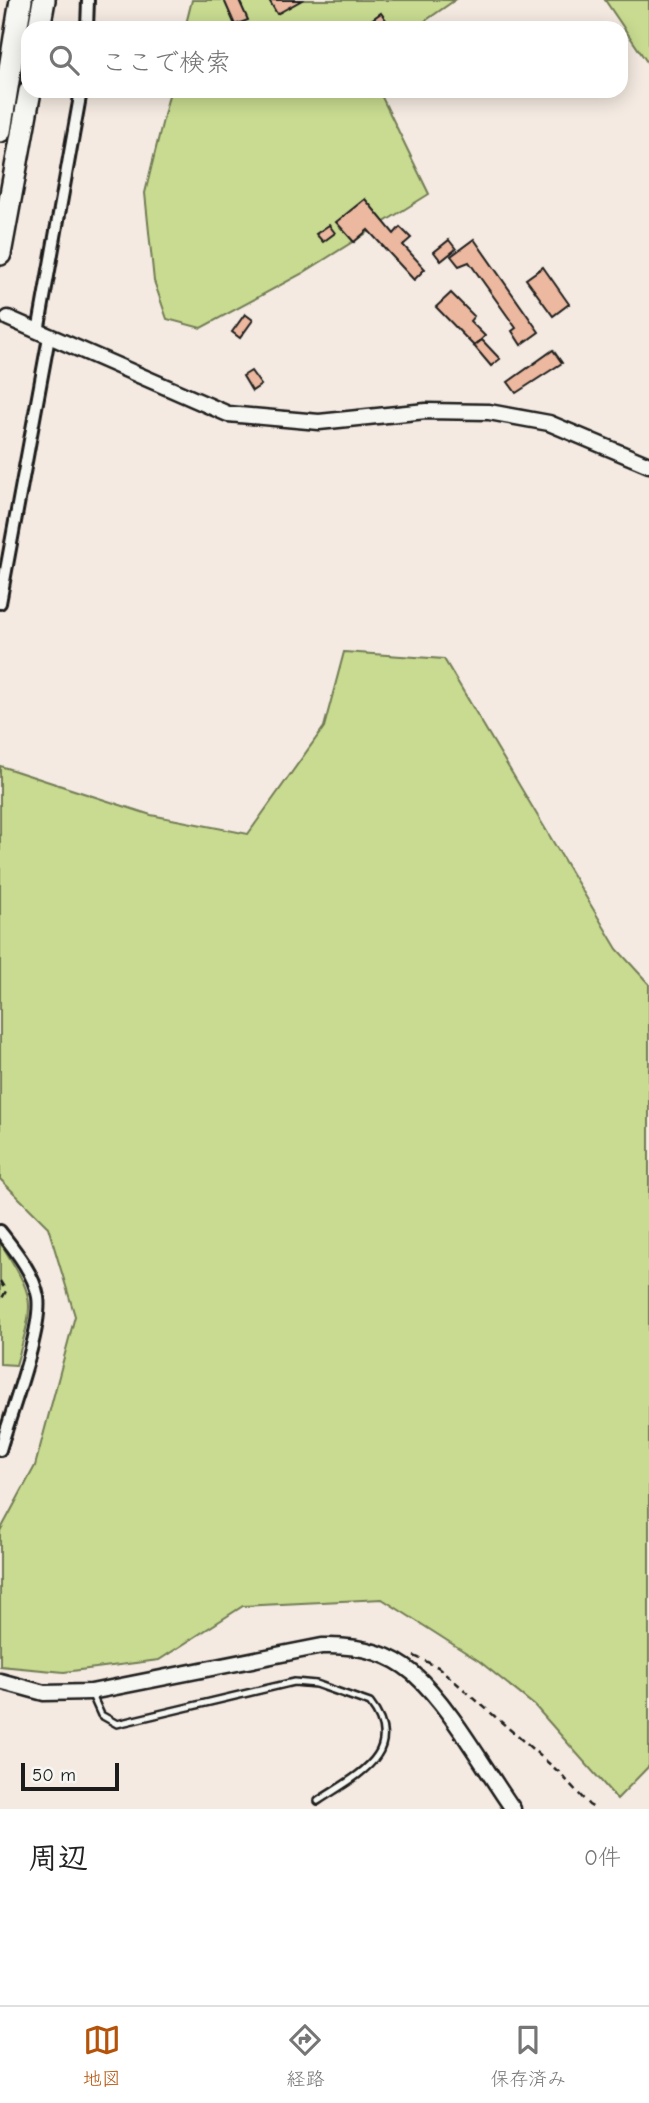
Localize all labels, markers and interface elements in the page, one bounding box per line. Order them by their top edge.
search box [21,21,628,98]
icon: search [45,41,83,79]
text: ここで検索 [101,48,231,78]
scale bar [21,1760,119,1792]
text: 50 m [32,1764,76,1786]
text: 周辺 [28,1841,88,1876]
text: 0件 [584,1844,621,1871]
tab: 地図 [83,2021,121,2090]
tab: 経路 [286,2021,324,2090]
tab: 保存済み [490,2021,566,2090]

